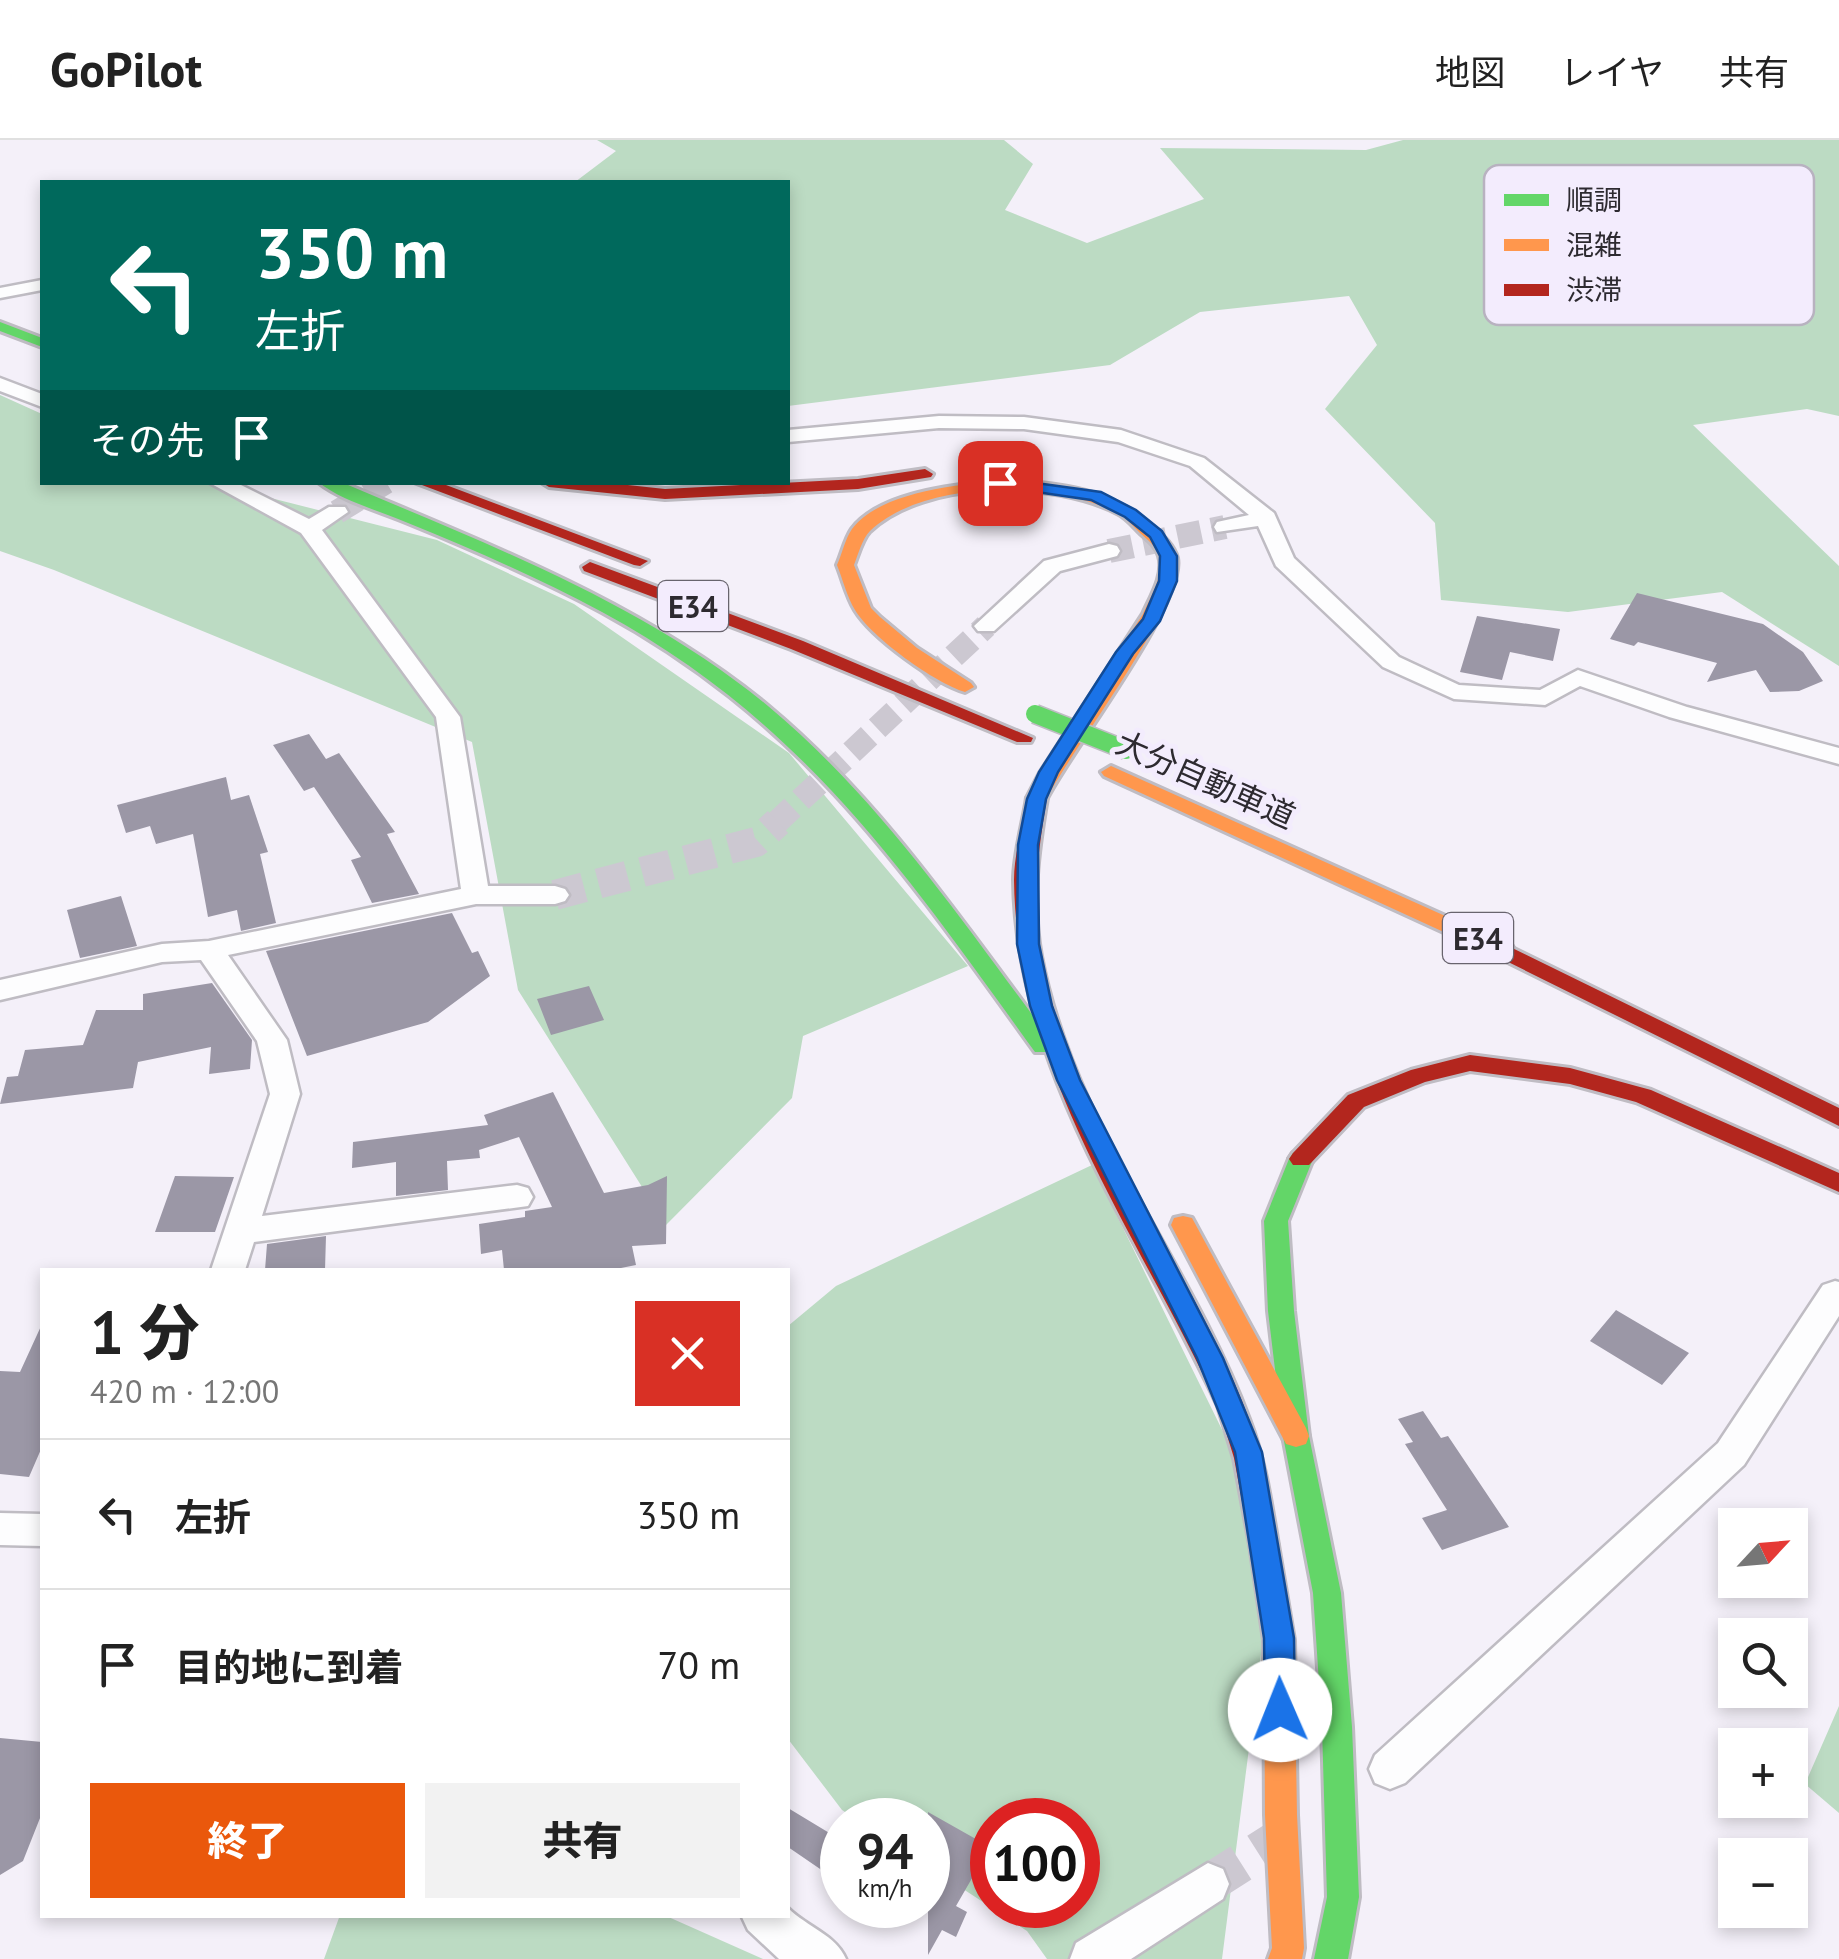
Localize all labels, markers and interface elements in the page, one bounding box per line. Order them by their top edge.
text: GoPilot [50,38,202,100]
text: 地図 [1435,49,1505,95]
text: レイヤ [1560,49,1664,95]
text: 共有 [1719,49,1789,95]
legend [1484,165,1814,325]
text: 順調 [1566,181,1622,218]
text: 350 m [255,207,448,297]
icon: left [90,220,220,350]
text: 混雑 [1566,226,1622,263]
text: 渋滞 [1566,271,1622,308]
text: 左折 [255,301,345,359]
icon: arrive [224,410,279,465]
text: その先 [90,415,204,464]
pin [958,441,1043,526]
icon: arrive [973,456,1028,511]
road number: E34 [658,581,728,631]
street label: 大分自動車道 [1110,721,1302,837]
road number: E34 [1443,913,1513,963]
text: 1 分 [90,1293,199,1371]
button: close [635,1301,740,1406]
text: 420 m · 12:00 [90,1370,279,1412]
icon: left [90,1487,145,1542]
text: 350 m [637,1490,740,1539]
text: 左折 [175,1492,251,1541]
north arrow [1718,1508,1808,1598]
map controls [1718,1508,1808,1928]
button: search [1718,1618,1808,1708]
icon: arrive [90,1637,145,1692]
text: 70 m [658,1640,740,1689]
text: 目的地に到着 [175,1642,403,1691]
position arrow [1228,1658,1332,1762]
button: + [1718,1728,1808,1818]
button: 終了 [90,1783,405,1898]
button: 共有 [425,1783,740,1898]
speed limit sign: 100 [970,1798,1100,1928]
text: 94 [857,1818,913,1883]
button: − [1718,1838,1808,1928]
text: km/h [858,1872,912,1904]

